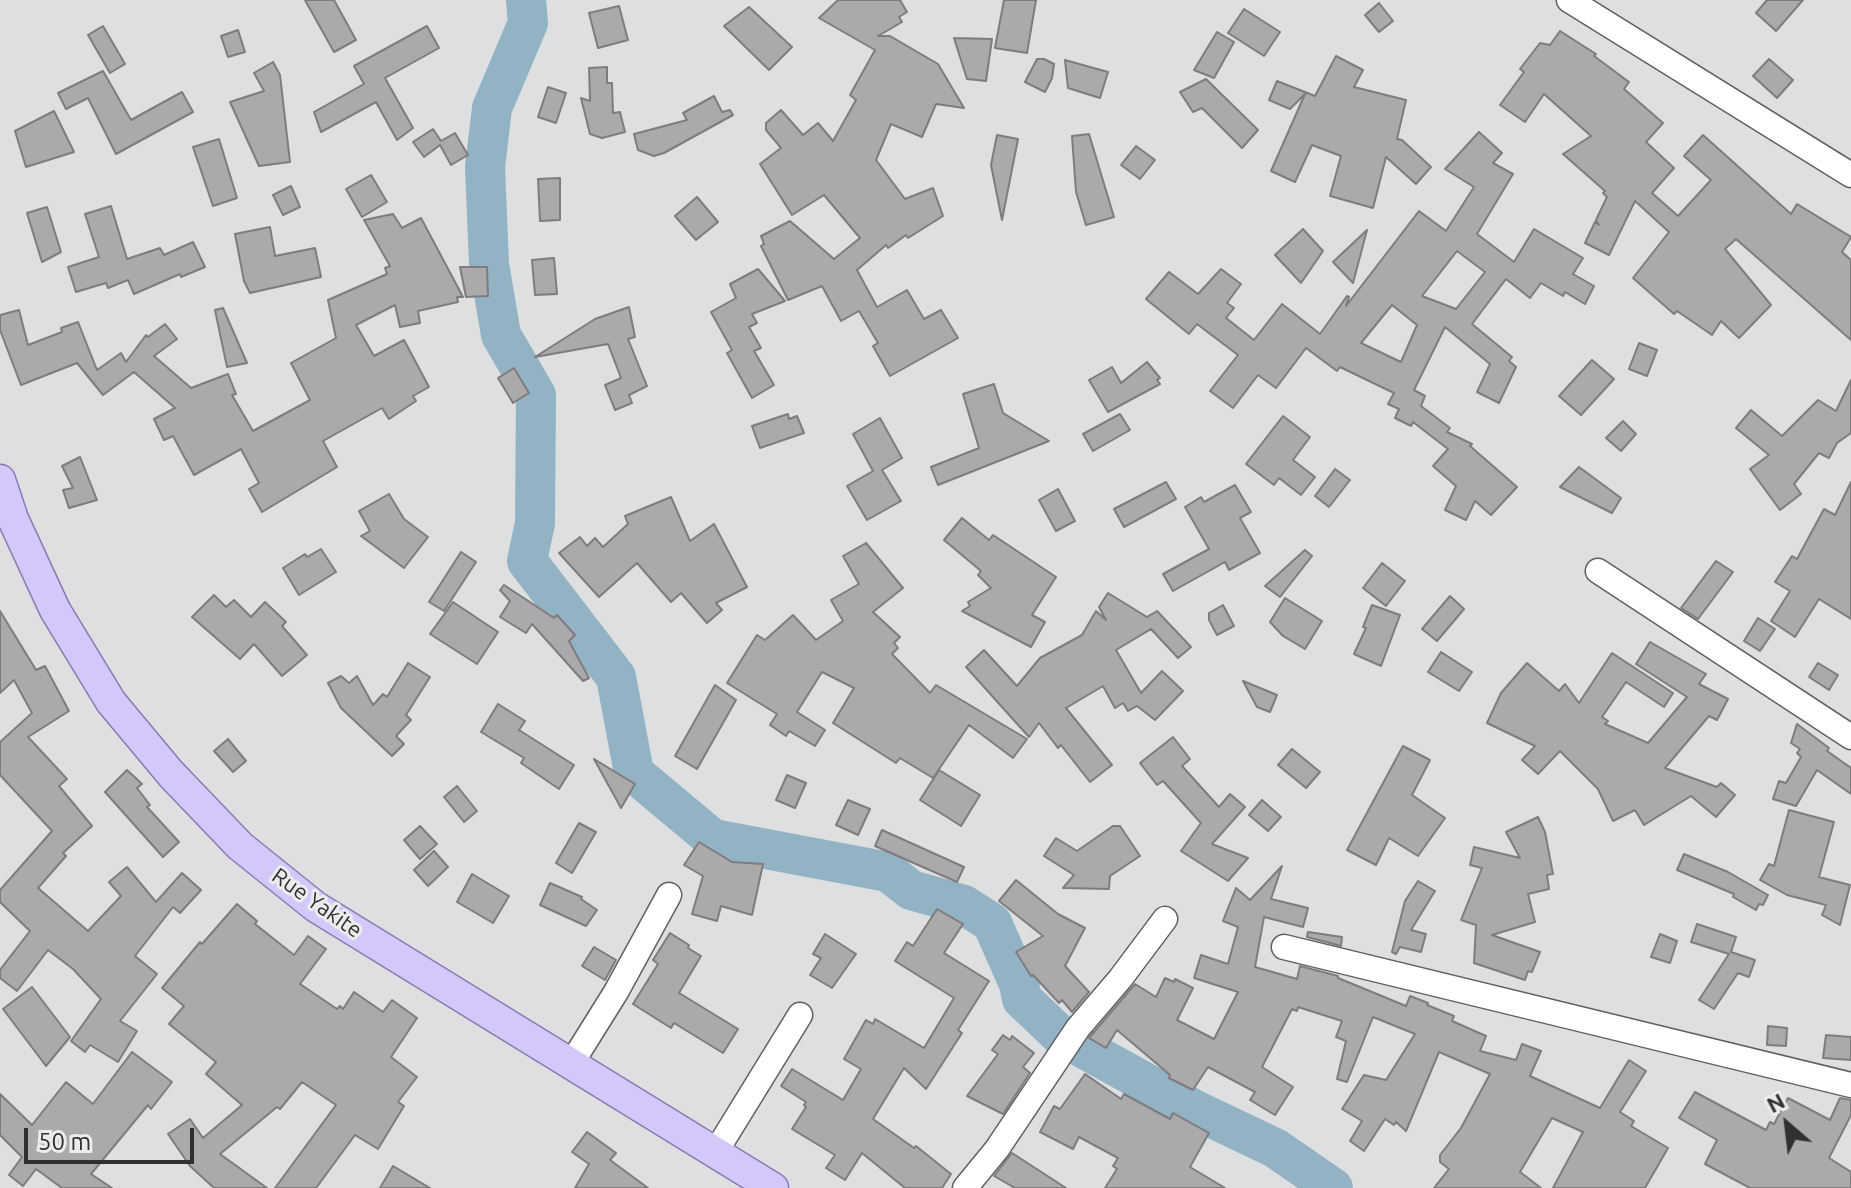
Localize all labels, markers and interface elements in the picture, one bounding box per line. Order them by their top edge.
street label: Rue Yakite [267,862,367,944]
north arrow [1747,1084,1827,1164]
text: N [1762,1087,1789,1117]
scale bar [28,1112,198,1162]
text: 50 m [38,1128,91,1155]

